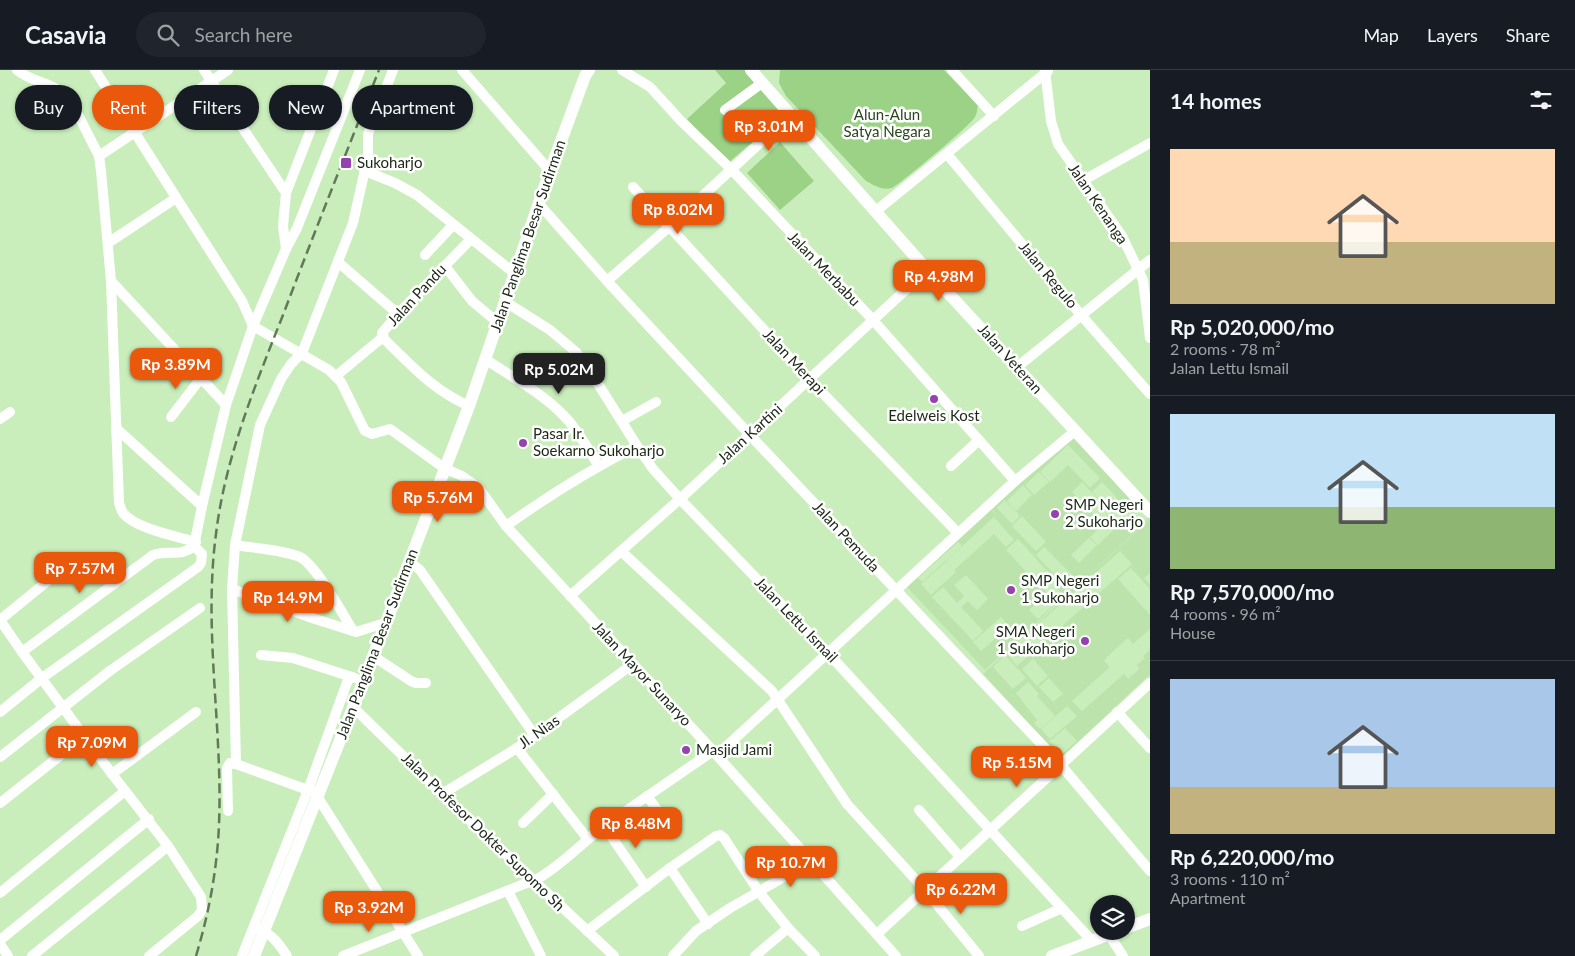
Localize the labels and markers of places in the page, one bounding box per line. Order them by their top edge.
pin: Rp 3.01M [717,109,821,152]
place label: Sukoharjo [357,153,422,171]
marker: Sukoharjo [339,156,353,170]
pin: Rp 8.02M [626,192,730,235]
pin: Rp 4.98M [887,260,991,302]
pin: Rp 3.89M [124,348,228,390]
pin: Rp 5.02M [507,352,611,395]
marker: Edelweis Kost [928,393,940,405]
place label: Edelweis Kost [888,406,980,424]
place label: Pasar Ir. Soekarno Sukoharjo [533,424,664,459]
marker: Pasar Ir. Soekarno Sukoharjo [517,437,529,449]
pin: Rp 5.76M [386,480,490,523]
place label: SMP Negeri 2 Sukoharjo [1065,495,1143,530]
marker: SMP Negeri 2 Sukoharjo [1049,508,1061,520]
pin: Rp 7.57M [28,552,132,594]
place label: SMP Negeri 1 Sukoharjo [1021,571,1099,606]
pin: Rp 14.9M [236,580,340,623]
marker: SMP Negeri 1 Sukoharjo [1005,584,1017,596]
place label: SMA Negeri 1 Sukoharjo [996,622,1075,657]
marker: SMA Negeri 1 Sukoharjo [1079,635,1091,647]
pin: Rp 7.09M [40,726,144,768]
place label: Masjid Jami [696,740,772,758]
marker: Masjid Jami [680,744,692,756]
pin: Rp 5.15M [965,746,1069,788]
pin: Rp 8.48M [584,806,688,849]
pin: Rp 10.7M [739,846,843,888]
pin: Rp 6.22M [909,872,1013,915]
pin: Rp 3.92M [317,890,421,933]

